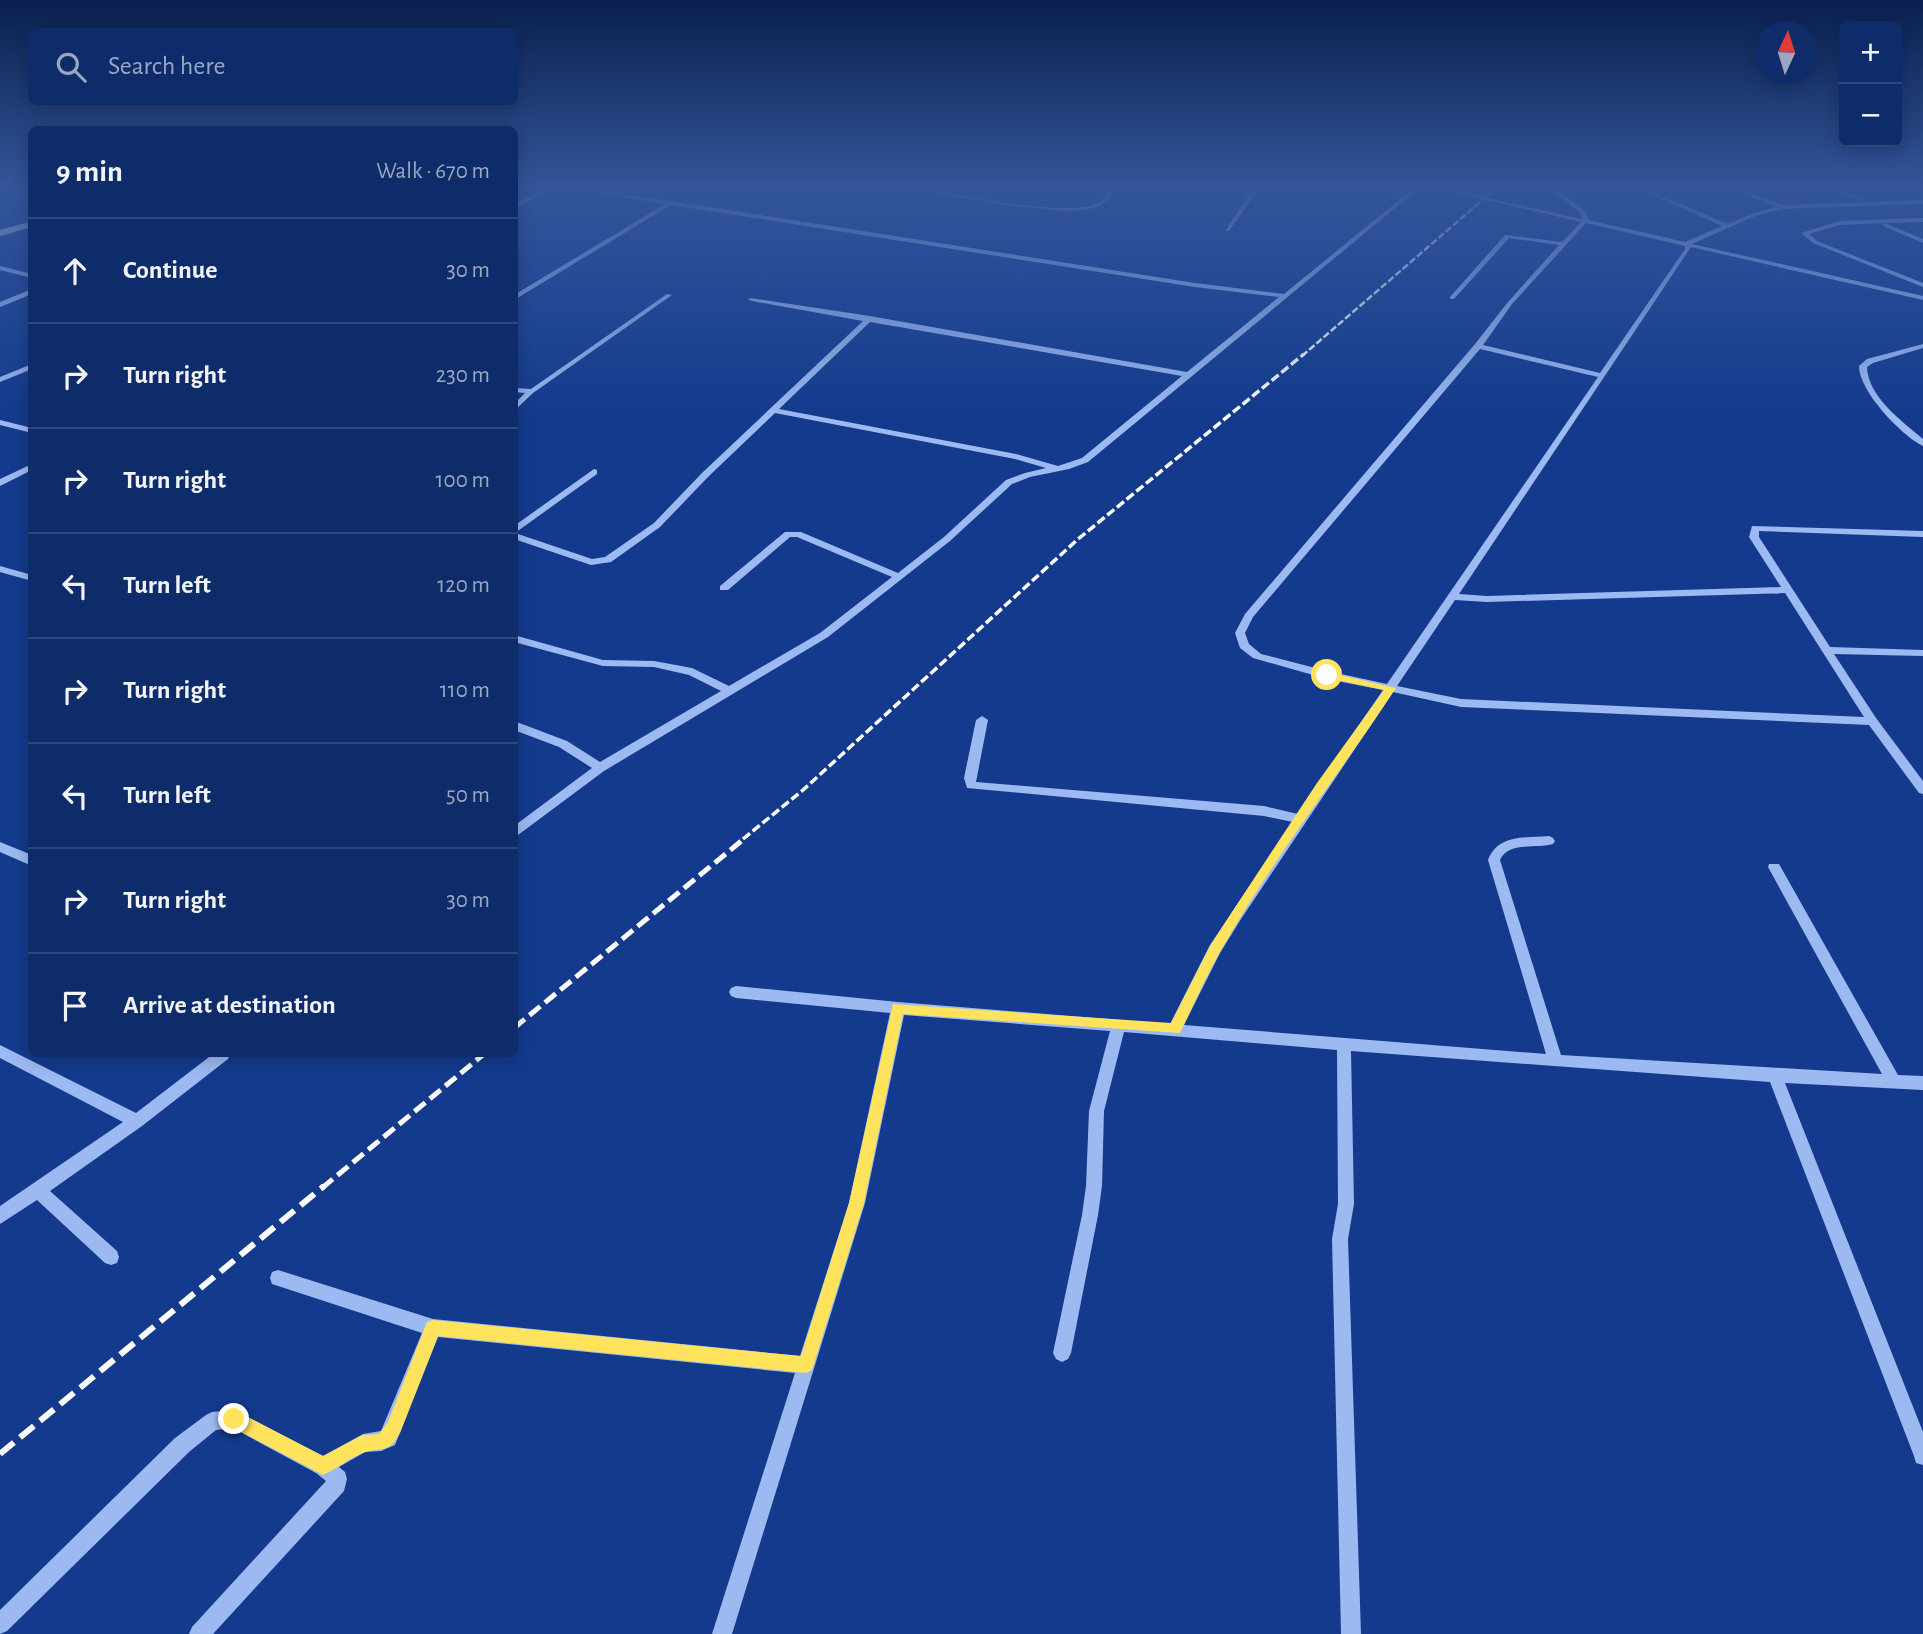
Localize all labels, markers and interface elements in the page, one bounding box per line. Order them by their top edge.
north arrow [1755,21,1818,84]
map controls [1839,21,1902,147]
button: + [1839,21,1902,84]
search box [28,28,518,105]
icon: search [52,48,90,86]
text: Search here [108,53,226,79]
button: − [1839,84,1902,147]
text: 9 min [56,157,123,187]
text: Walk · 670 m [376,160,490,183]
icon: ahead [56,252,94,290]
text: Continue [123,257,218,283]
text: 30 m [446,259,490,282]
icon: right [56,357,94,395]
text: Turn right [123,362,226,388]
text: 230 m [436,364,490,387]
icon: right [56,462,94,500]
text: Turn right [123,467,226,493]
text: 100 m [436,469,490,492]
icon: left [56,567,94,605]
text: Turn left [123,572,211,598]
text: 120 m [437,574,490,597]
route start [1311,659,1342,690]
icon: right [56,672,94,710]
text: Turn right [123,677,226,703]
text: 110 m [440,679,490,702]
icon: left [56,777,94,815]
text: Turn left [123,782,211,808]
text: 50 m [446,784,490,807]
icon: right [56,882,94,920]
text: Turn right [123,887,226,913]
text: 30 m [446,889,490,912]
icon: arrive [56,987,94,1025]
text: Arrive at destination [123,992,336,1018]
route end [218,1403,249,1434]

